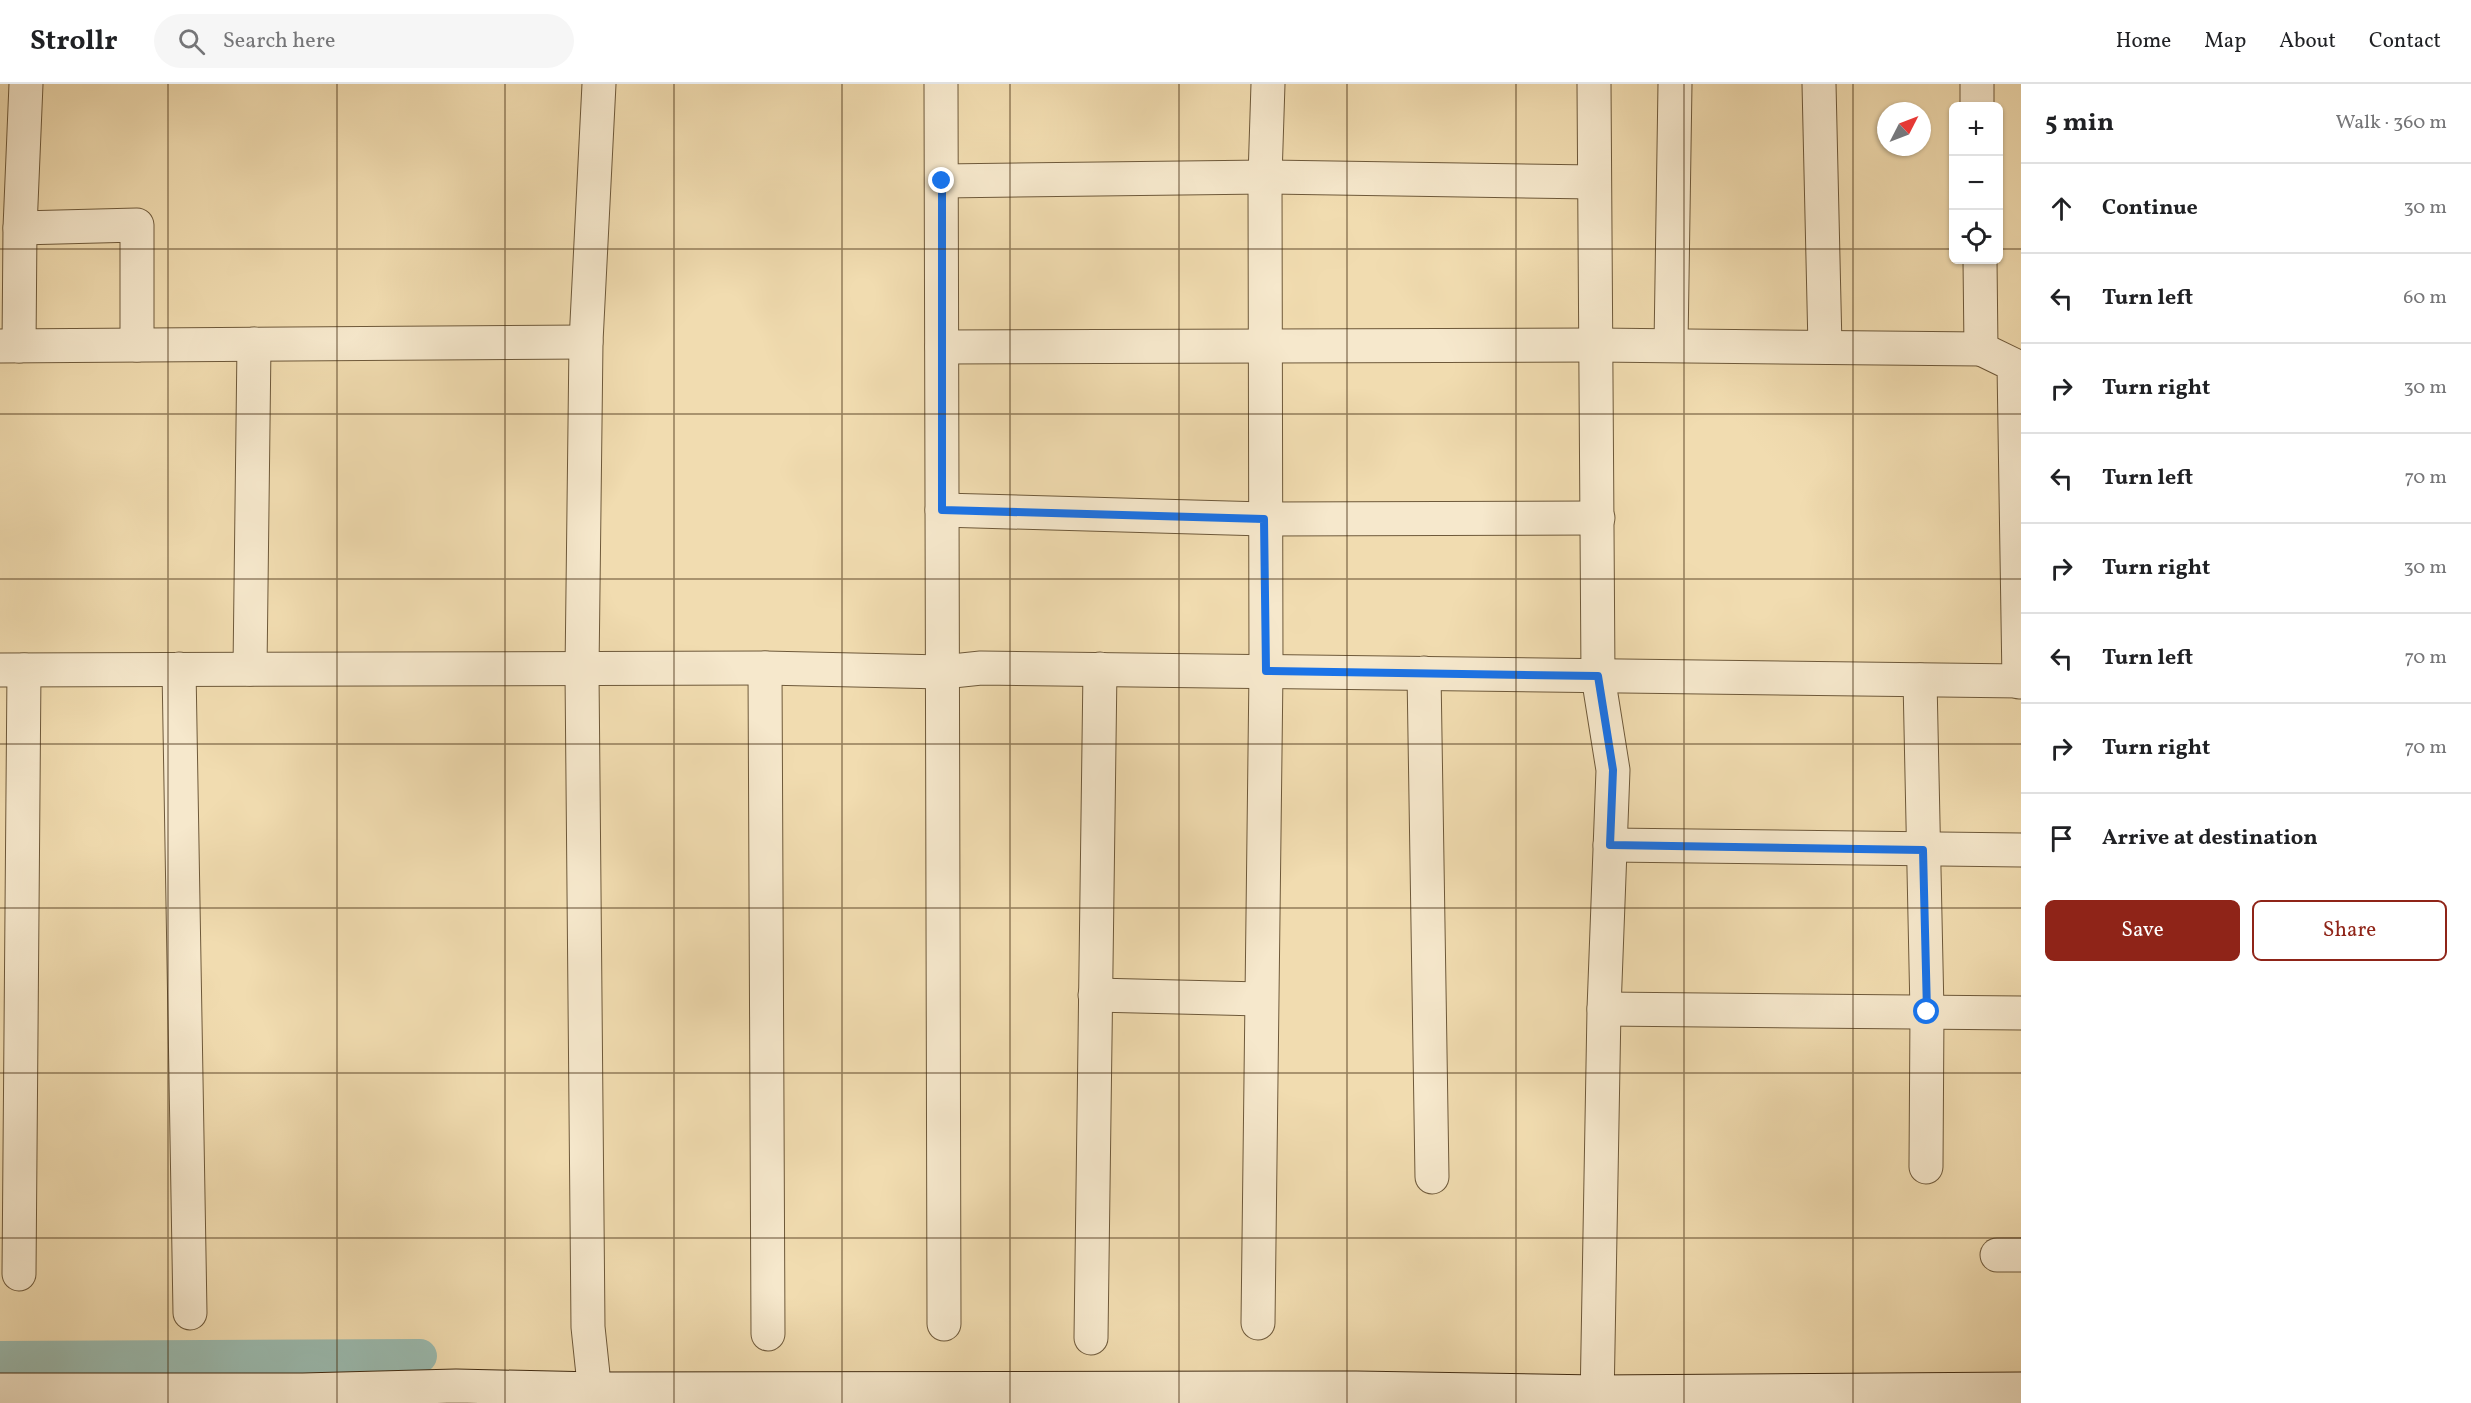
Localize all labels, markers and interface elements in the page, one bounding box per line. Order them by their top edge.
search box [154,14,574,68]
text: Strollr [30,22,118,61]
icon: search [175,25,208,58]
text: Search here [223,26,335,57]
text: Home [2116,27,2171,56]
text: Map [2204,27,2246,56]
text: About [2279,27,2336,56]
text: Contact [2369,27,2441,56]
north arrow [1877,102,1931,156]
map controls [1949,102,2003,264]
button: + [1949,102,2003,156]
text: 5 min [2045,105,2114,141]
text: Walk · 360 m [2335,109,2447,137]
button: − [1949,156,2003,210]
route end [928,167,954,193]
icon: ahead [2045,192,2078,225]
text: Continue [2102,193,2198,224]
text: 30 m [2403,194,2447,222]
button: locate [1949,210,2003,264]
icon: left [2045,282,2078,315]
text: Turn left [2102,283,2193,314]
text: 60 m [2403,284,2447,312]
icon: right [2045,372,2078,405]
text: Turn right [2102,373,2210,404]
text: 30 m [2403,374,2447,402]
icon: left [2045,462,2078,495]
text: Turn left [2102,463,2193,494]
text: 70 m [2404,464,2447,492]
icon: right [2045,552,2078,585]
text: Turn right [2102,553,2210,584]
text: 30 m [2403,554,2447,582]
icon: left [2045,642,2078,675]
text: Turn left [2102,643,2193,674]
text: 70 m [2404,644,2447,672]
icon: right [2045,732,2078,765]
text: Turn right [2102,733,2210,764]
text: 70 m [2404,734,2447,762]
icon: arrive [2045,822,2078,855]
text: Arrive at destination [2102,823,2318,854]
button: Save [2045,900,2240,961]
button: Share [2252,900,2447,961]
route start [1913,998,1939,1024]

